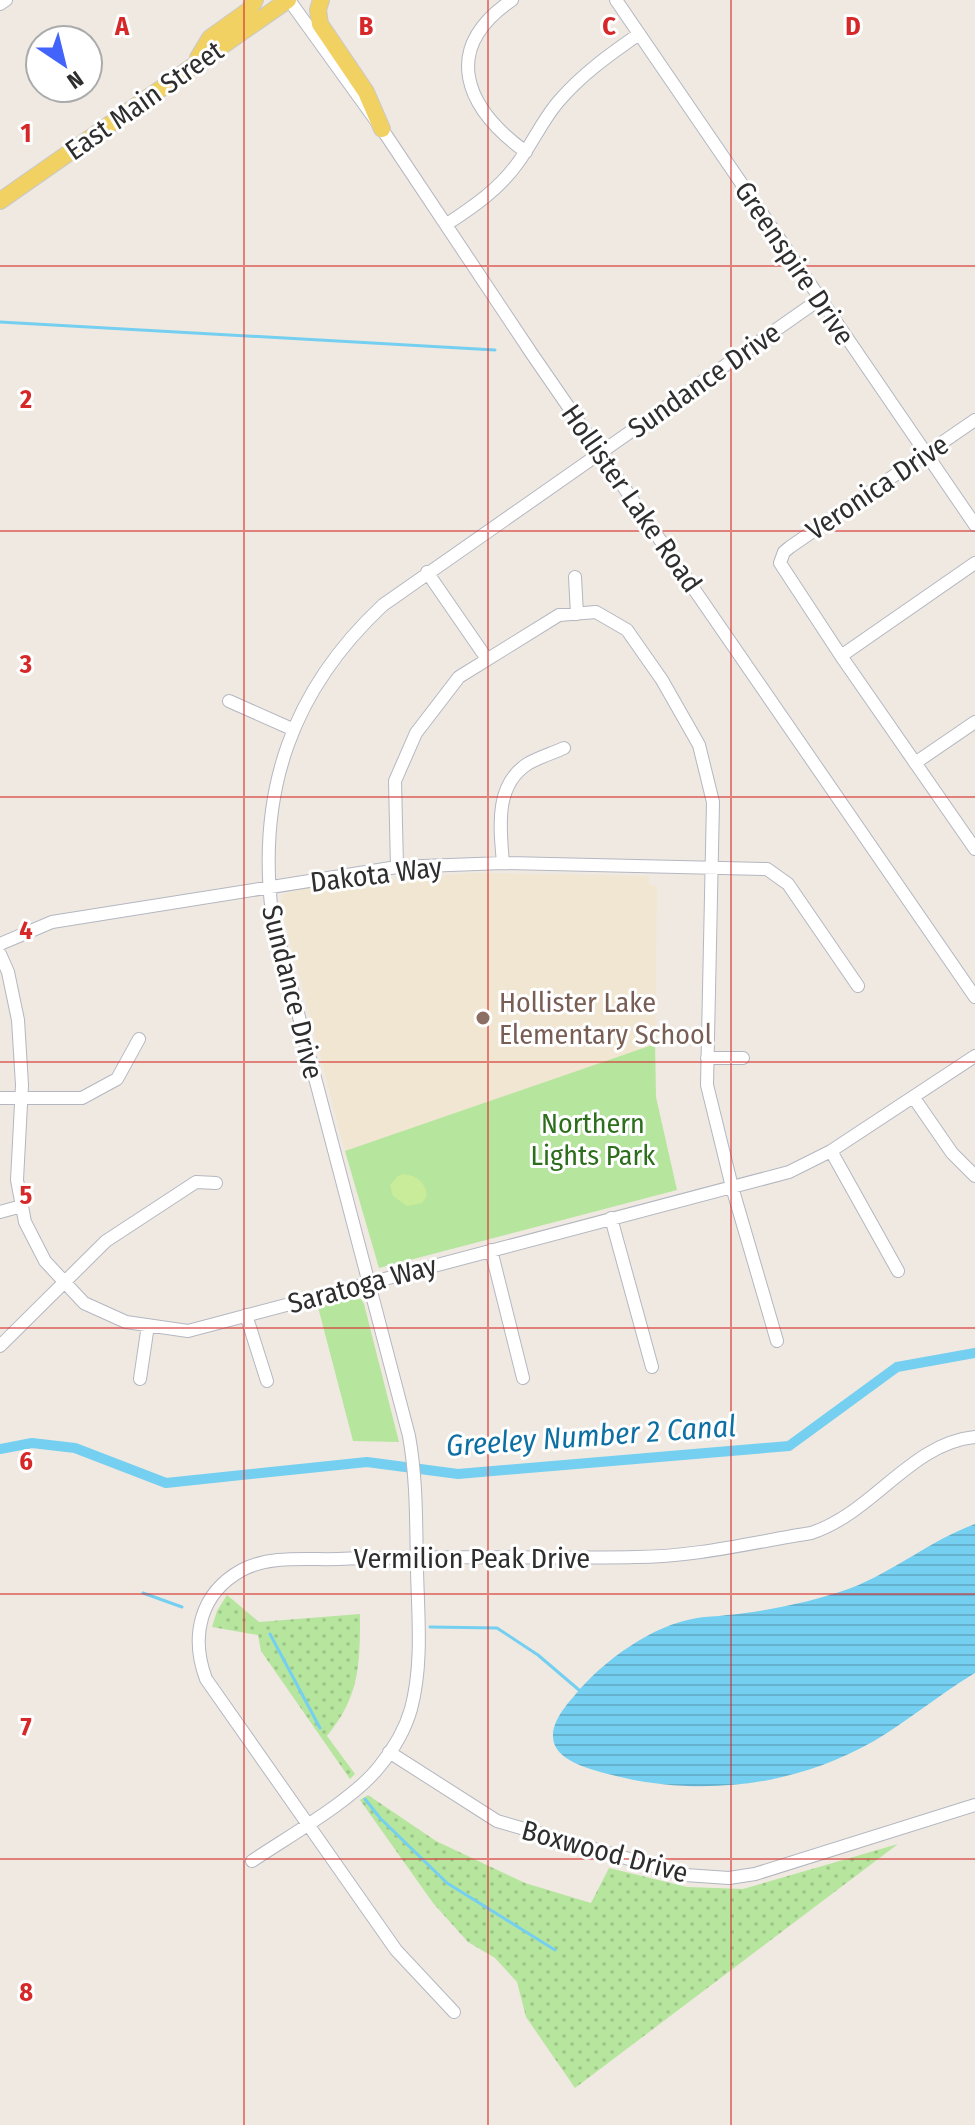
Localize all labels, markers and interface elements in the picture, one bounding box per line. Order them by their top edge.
text: A [114,11,130,42]
text: B [359,11,374,42]
text: C [602,11,616,42]
text: D [845,11,861,42]
north arrow [24,24,104,104]
street label: East Main Street [59,33,230,167]
text: N [62,65,88,95]
text: 1 [21,118,32,149]
street label: Greenspire Drive [728,175,861,351]
street label: Sundance Drive [622,316,787,445]
text: 2 [19,384,32,415]
street label: Hollister Lake Road [555,398,709,599]
street label: Veronica Drive [800,428,955,547]
text: 3 [19,649,32,680]
street label: Dakota Way [308,850,444,899]
street label: Sundance Drive [255,902,330,1082]
text: 4 [19,915,33,946]
place label: Hollister Lake Elementary School [499,986,712,1051]
marker: Hollister Lake Elementary School [474,1009,492,1027]
park label: Northern Lights Park [531,1107,656,1172]
text: 5 [20,1180,33,1211]
street label: Saratoga Way [284,1249,441,1320]
water label: Greeley Number 2 Canal [445,1408,737,1464]
text: 6 [19,1446,33,1477]
street label: Vermilion Peak Drive [354,1542,590,1575]
text: 7 [20,1712,32,1743]
street label: Boxwood Drive [518,1813,692,1890]
text: 8 [19,1977,33,2008]

